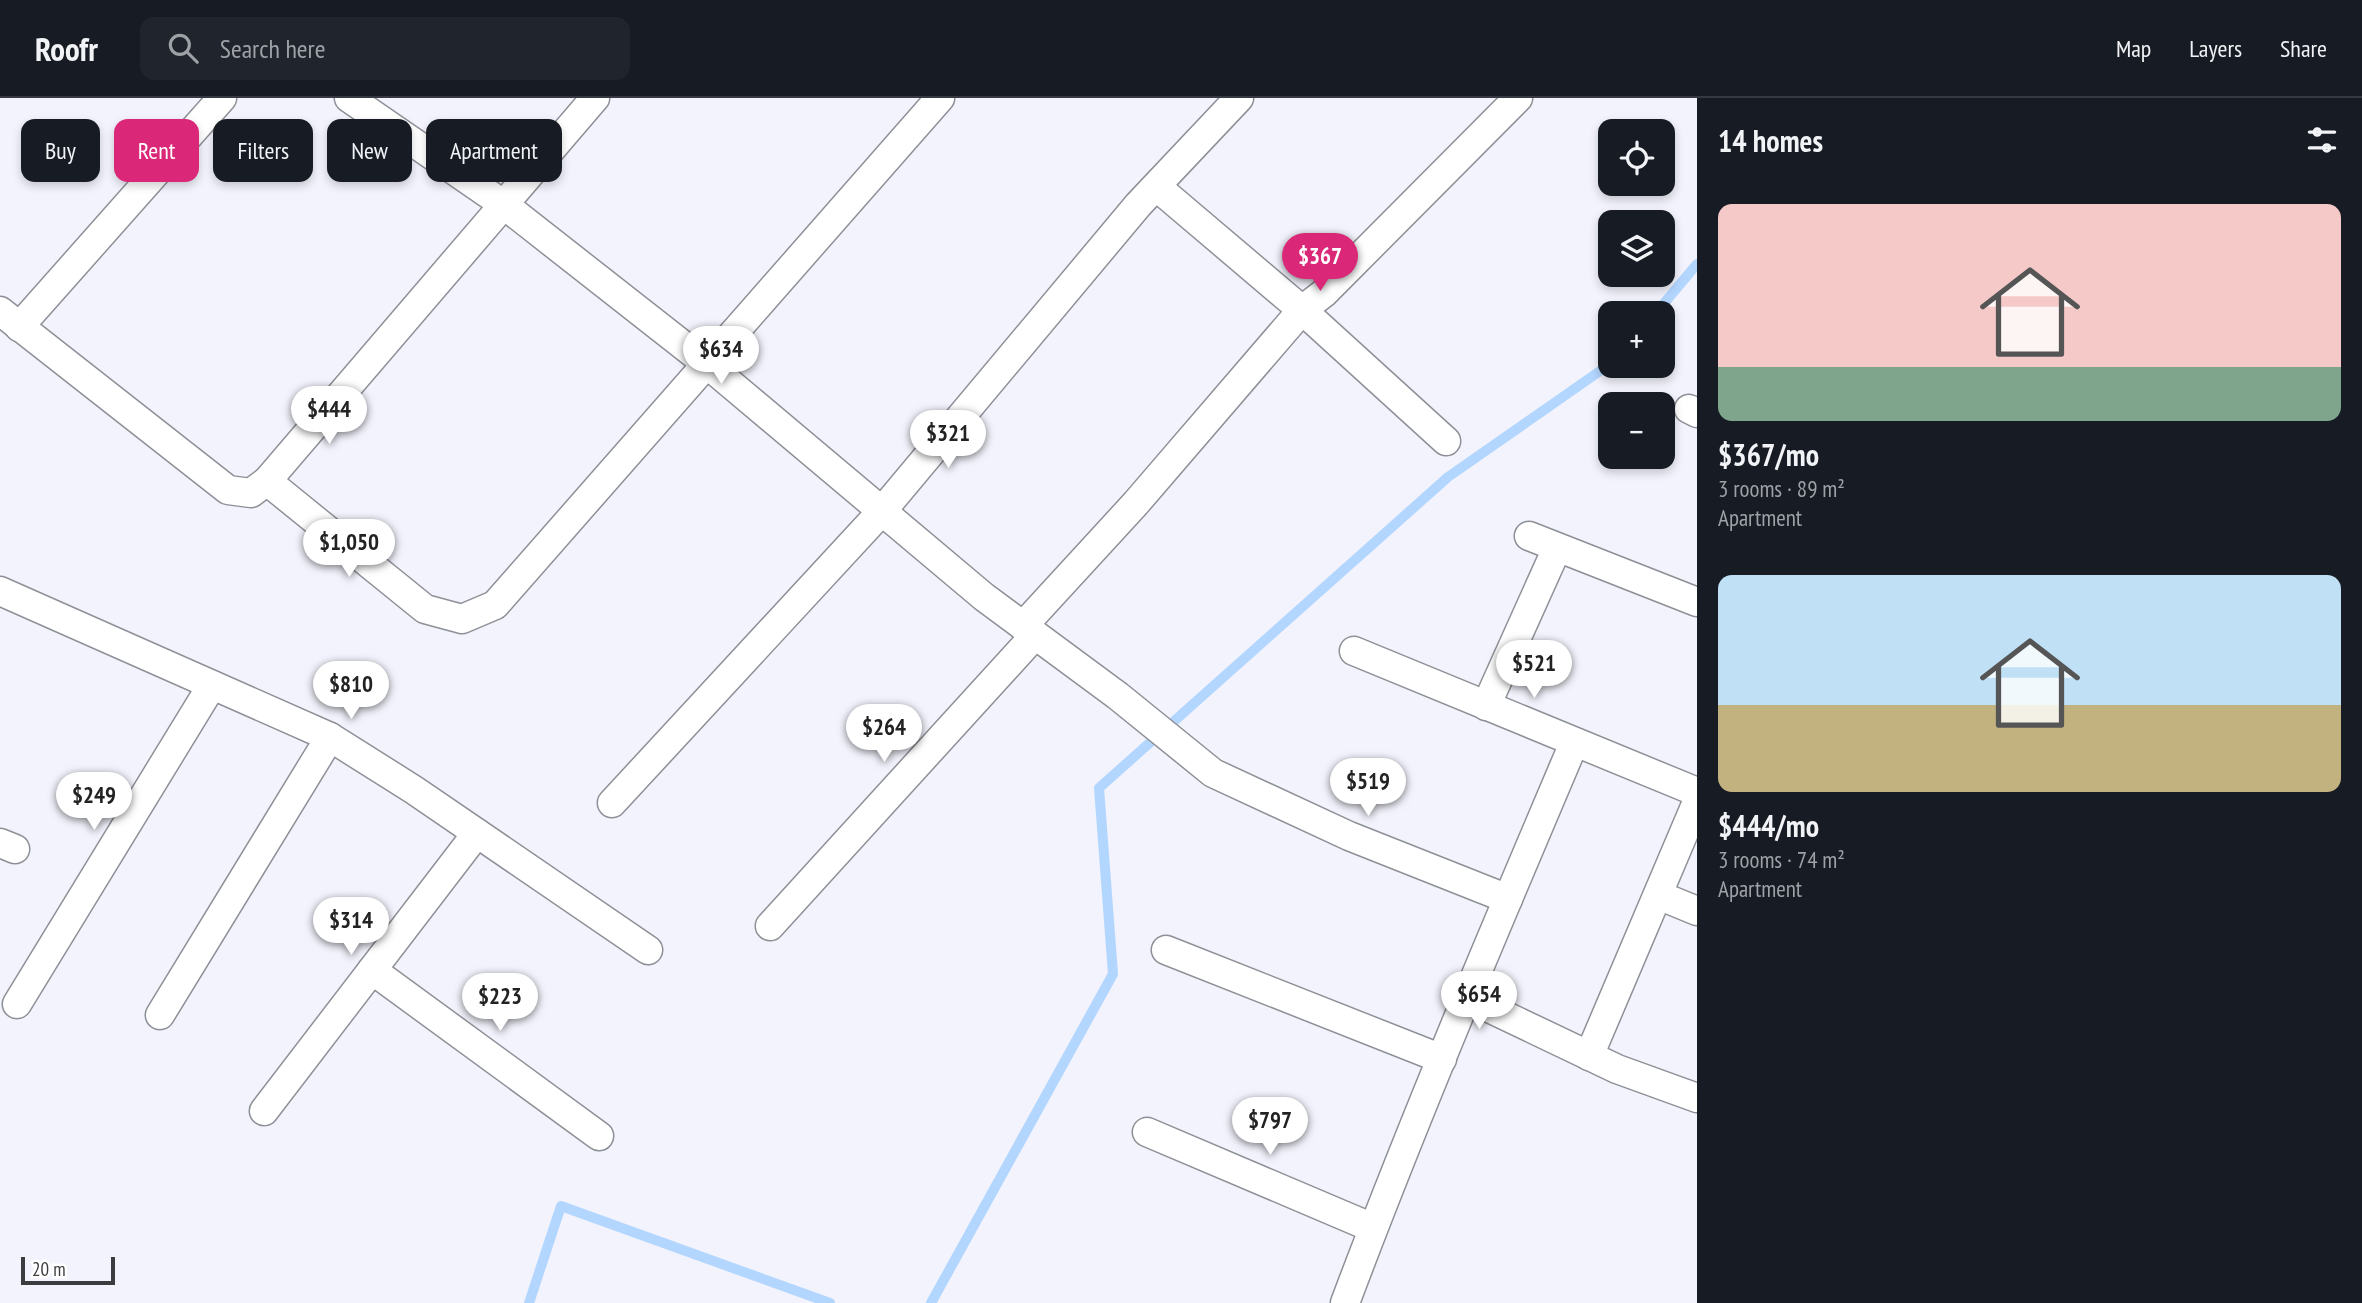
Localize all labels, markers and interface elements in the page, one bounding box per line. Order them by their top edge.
search box [140,17,630,80]
text: Roofr [35,27,98,70]
icon: search [164,29,202,67]
text: Search here [220,32,325,65]
text: Map [2116,33,2151,64]
text: Layers [2189,33,2242,64]
text: Share [2280,33,2327,64]
chip: Buy [21,119,100,182]
chip: Rent [114,119,199,182]
chip: Filters [213,119,313,182]
chip: New [327,119,412,182]
chip: Apartment [426,119,562,182]
map controls [1598,119,1675,469]
button: locate [1598,119,1675,196]
text: 14 homes [1718,121,1823,160]
icon: filters [2303,121,2341,159]
button: layers [1598,210,1675,287]
pin: $367 [1279,234,1361,293]
text: $367 [1298,241,1342,270]
icon: home [1967,249,2093,375]
button: + [1598,301,1675,378]
pin: $634 [680,327,762,386]
text: $634 [699,334,743,363]
pin: $444 [288,386,370,446]
button: − [1598,392,1675,469]
text: $444 [307,394,351,423]
pin: $321 [907,410,989,470]
text: $321 [926,418,970,447]
text: $367/mo [1718,435,1819,474]
text: 3 rooms · 89 m² [1718,474,1845,503]
text: Apartment [1718,503,1802,532]
pin: $1,050 [292,519,406,579]
text: $1,050 [319,527,379,556]
icon: home [1967,620,2093,746]
pin: $521 [1493,640,1575,700]
text: $521 [1512,648,1556,677]
pin: $810 [310,662,392,721]
text: $810 [329,669,373,698]
pin: $264 [843,704,925,764]
text: $264 [862,712,906,741]
pin: $519 [1327,758,1409,818]
text: $519 [1346,766,1390,795]
pin: $249 [53,772,135,832]
text: $249 [72,780,116,809]
text: $444/mo [1718,806,1819,845]
text: 3 rooms · 74 m² [1718,845,1845,874]
text: Apartment [1718,874,1802,903]
pin: $314 [310,898,392,957]
text: $314 [329,905,373,934]
pin: $654 [1438,972,1520,1031]
pin: $223 [459,974,541,1033]
text: $654 [1457,979,1501,1008]
text: $223 [478,981,522,1010]
pin: $797 [1229,1098,1311,1157]
text: $797 [1248,1105,1292,1134]
scale bar [21,1254,116,1286]
text: 20 m [32,1257,66,1281]

